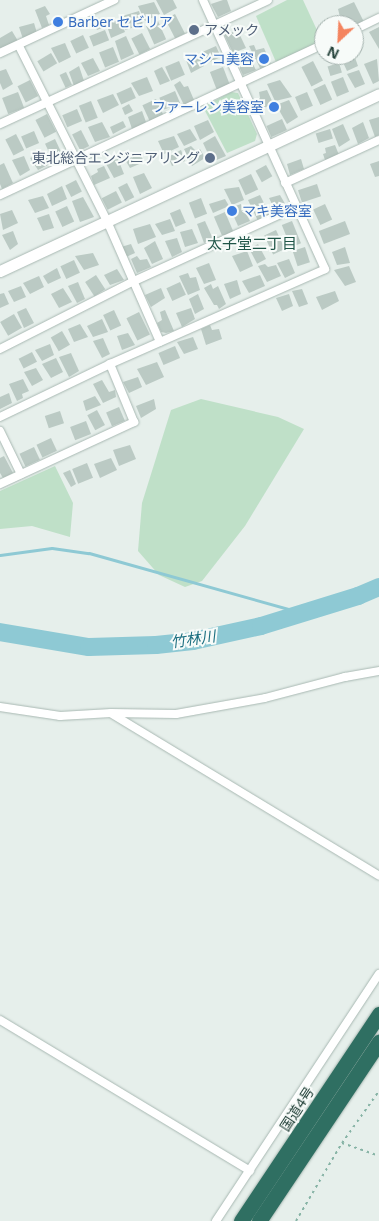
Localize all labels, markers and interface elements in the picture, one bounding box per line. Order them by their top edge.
place label: Barber セビリア [68,14,173,30]
north arrow [314,15,364,65]
marker: Barber セビリア [52,16,64,28]
place label: アメック [204,22,260,38]
marker: アメック [188,24,200,36]
text: N [324,42,342,64]
place label: マシコ美容 [184,51,254,67]
marker: マシコ美容 [258,53,270,65]
place label: ファーレン美容室 [152,99,264,115]
marker: ファーレン美容室 [268,101,280,113]
place label: 東北総合エンジニアリング [32,150,200,166]
marker: 東北総合エンジニアリング [204,152,216,164]
place label: マキ美容室 [242,203,312,219]
marker: マキ美容室 [226,205,238,217]
district label: 太子堂二丁目 [207,235,297,253]
water label: 竹林川 [169,627,217,651]
street label: 国道4号 [276,1083,318,1135]

